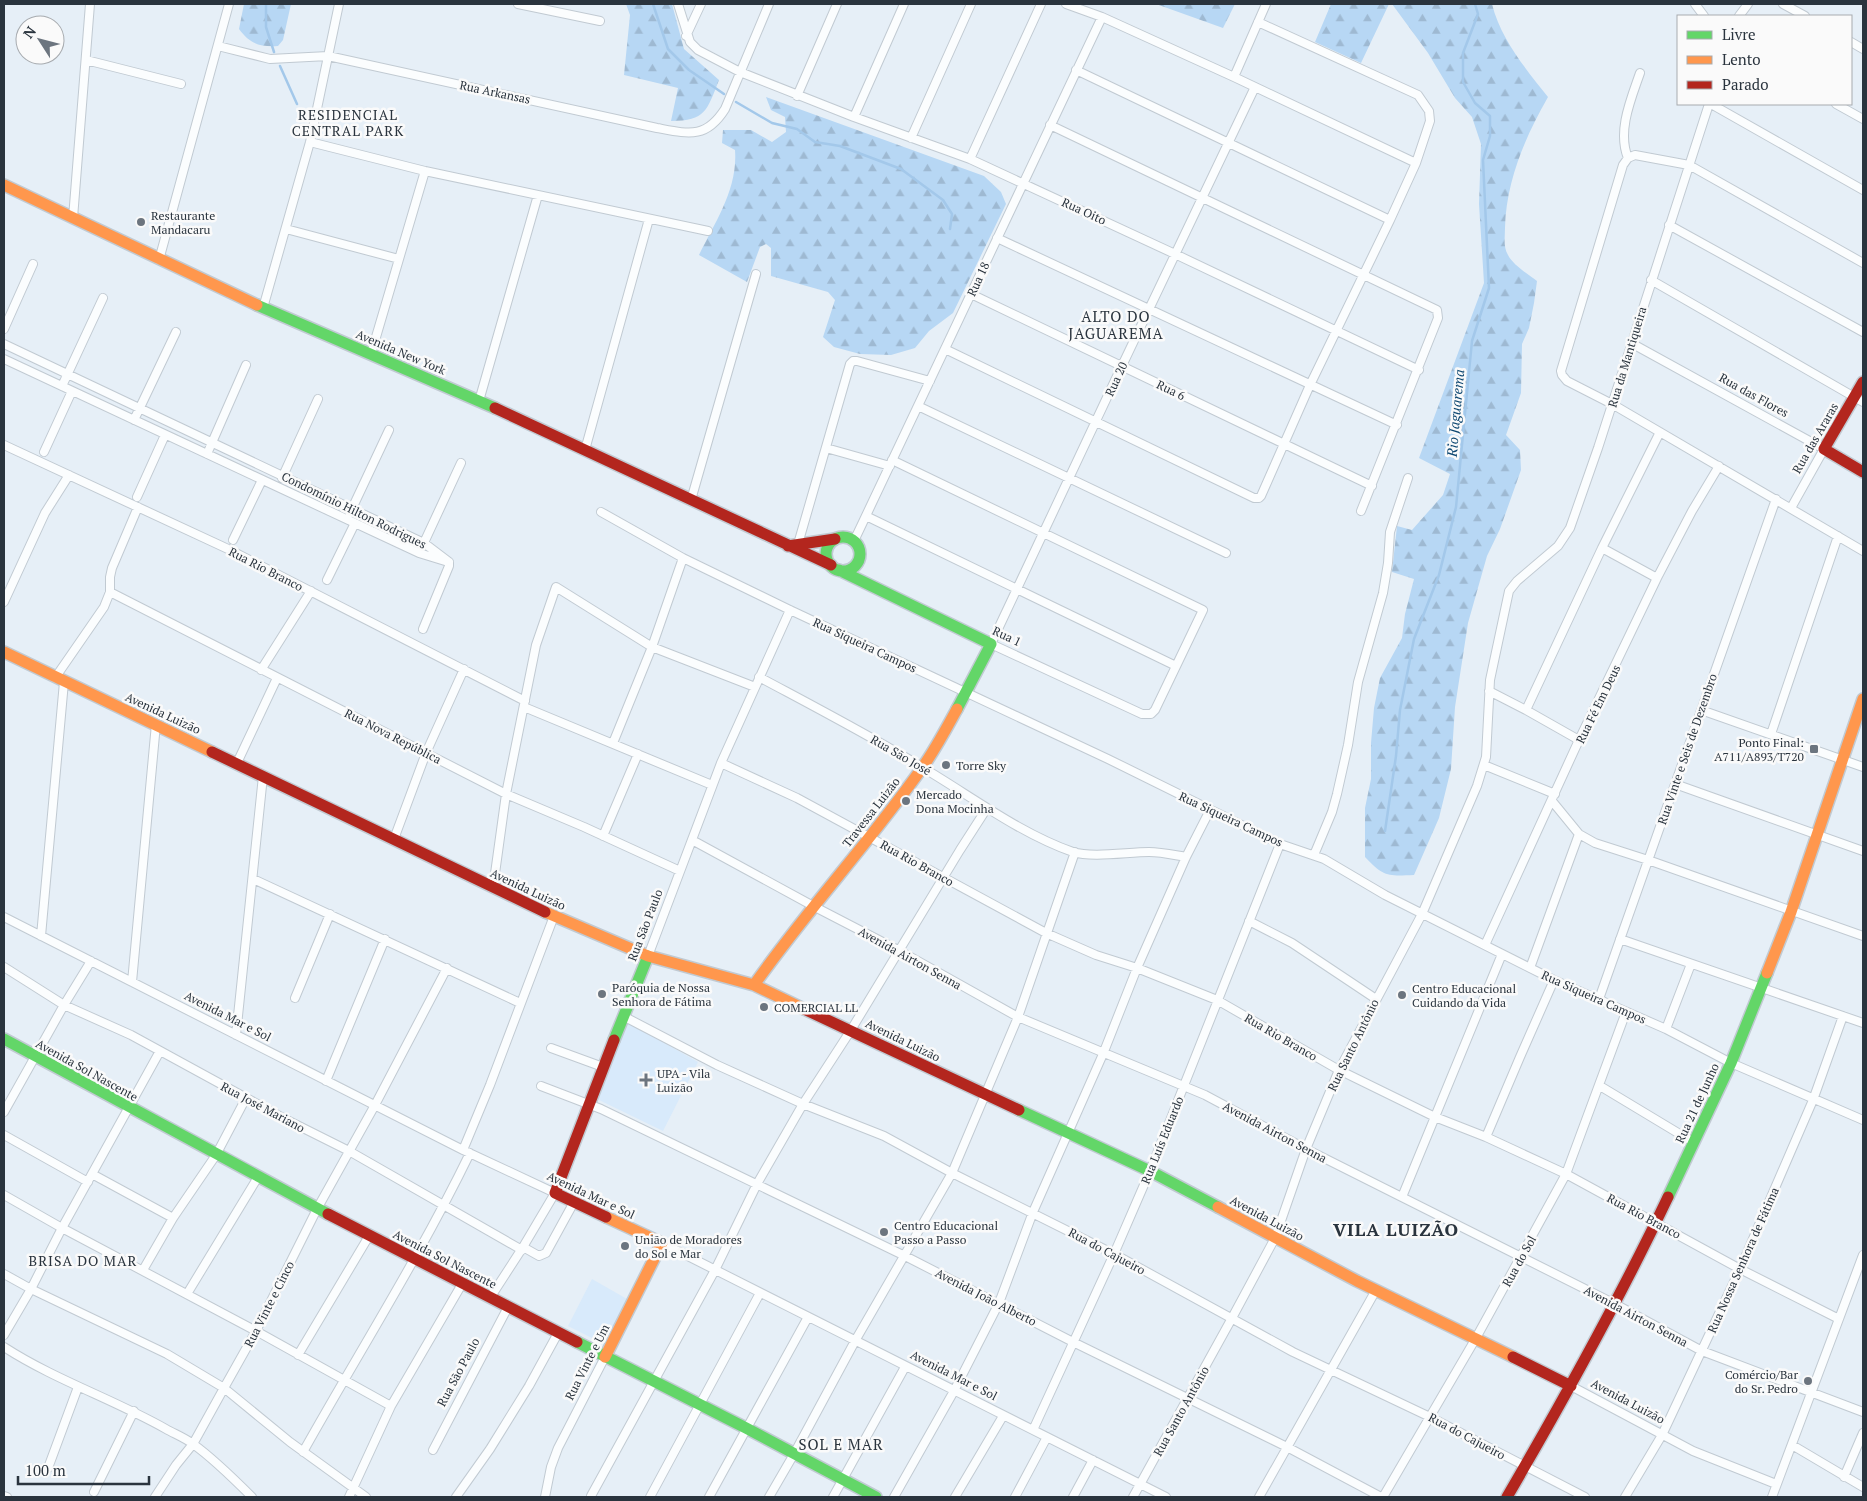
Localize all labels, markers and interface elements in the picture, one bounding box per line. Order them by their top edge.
north arrow [15,15,65,65]
legend [1677,15,1852,105]
text: N [18,22,40,42]
text: Livre [1722,24,1756,44]
text: Lento [1722,49,1761,69]
text: Parado [1722,74,1768,94]
street label: Rua Arkansas [458,77,532,107]
district label: RESIDENCIAL CENTRAL PARK [292,105,404,140]
street label: Rua Oito [1059,194,1109,228]
place label: Restaurante Mandacaru [151,208,215,237]
marker: Restaurante Mandacaru [135,216,147,228]
street label: Rua 18 [964,259,992,299]
street label: Rua da Mantiqueira [1605,305,1649,409]
district label: ALTO DO JAGUAREMA [1068,306,1164,343]
street label: Avenida New York [354,326,449,378]
street label: Rua 20 [1102,359,1130,399]
water label: Rio Jaguarema [1442,369,1468,458]
street label: Rua das Flores [1717,370,1791,420]
street label: Rua 6 [1154,377,1188,404]
street label: Rua das Araras [1789,400,1841,476]
street label: Condomínio Hilton Rodrigues [279,468,429,552]
street label: Rua Rio Branco [226,544,306,594]
street label: Rua Siqueira Campos [811,614,919,676]
street label: Rua 1 [990,623,1024,649]
street label: Rua Fé Em Deus [1572,662,1624,746]
street label: Rua Vinte e Seis de Dezembro [1654,671,1720,826]
street label: Avenida Luizão [123,689,203,737]
street label: Rua Nova República [342,705,444,767]
street label: Rua São José [868,732,934,778]
place label: Ponto Final: A711/A893/T720 [1714,735,1804,764]
marker: Ponto Final: A711/A893/T720 [1808,743,1820,755]
place label: Torre Sky [956,758,1007,773]
marker: Torre Sky [940,759,952,771]
street label: Travessa Luizão [839,774,903,850]
place label: Mercado Dona Mocinha [916,787,994,816]
street label: Rua Siqueira Campos [1177,788,1285,850]
marker: Mercado Dona Mocinha [900,795,912,807]
street label: Rua Rio Branco [878,837,957,889]
street label: Avenida Luizão [488,865,568,913]
street label: Rua São Paulo [624,887,666,963]
street label: Avenida Airton Senna [856,923,964,993]
street label: Rua Siqueira Campos [1539,967,1649,1027]
place label: Paróquia de Nossa Senhora de Fátima [612,980,712,1009]
place label: Centro Educacional Cuidando da Vida [1412,981,1516,1010]
street label: Avenida Mar e Sol [182,988,274,1044]
marker: Paróquia de Nossa Senhora de Fátima [596,988,608,1000]
marker: Centro Educacional Cuidando da Vida [1396,989,1408,1001]
street label: Rua Santo Antônio [1324,996,1382,1094]
place label: COMERCIAL LL [774,1000,858,1015]
marker: COMERCIAL LL [758,1001,770,1013]
street label: Rua Rio Branco [1242,1010,1320,1064]
street label: Avenida Luizão [863,1015,943,1065]
street label: Avenida Sol Nascente [33,1036,141,1104]
street label: Rua 21 de Junho [1672,1060,1722,1145]
place label: UPA - Vila Luizão [657,1066,710,1095]
marker: UPA - Vila Luizão [639,1073,653,1087]
street label: Rua José Mariano [218,1079,308,1136]
street label: Rua Luís Eduardo [1138,1094,1187,1186]
street label: Avenida Airton Senna [1220,1098,1330,1166]
street label: Avenida Mar e Sol [545,1168,638,1222]
street label: Rua Nossa Senhora de Fátima [1704,1185,1782,1335]
street label: Rua Rio Branco [1604,1190,1684,1242]
street label: Avenida Luizão [1228,1192,1307,1244]
district label: VILA LUIZÃO [1333,1217,1459,1241]
place label: Centro Educacional Passo a Passo [894,1218,998,1247]
street label: Rua do Cajueiro [1066,1224,1148,1278]
street label: Avenida Sol Nascente [391,1226,499,1292]
marker: Centro Educacional Passo a Passo [878,1226,890,1238]
place label: União de Moradores do Sol e Mar [635,1232,742,1261]
street label: Rua do Sol [1499,1232,1539,1289]
marker: União de Moradores do Sol e Mar [619,1240,631,1252]
district label: BRISA DO MAR [29,1251,137,1270]
street label: Rua Vinte e Cinco [241,1258,297,1350]
street label: Avenida João Alberto [933,1265,1040,1329]
street label: Avenida Airton Senna [1581,1282,1691,1350]
street label: Rua Vinte e Um [562,1321,613,1402]
street label: Rua São Paulo [434,1335,483,1409]
street label: Avenida Mar e Sol [908,1347,1000,1403]
street label: Rua Santo Antônio [1150,1363,1212,1459]
place label: Comércio/Bar do Sr. Pedro [1725,1367,1798,1396]
street label: Avenida Luizão [1589,1375,1668,1427]
marker: Comércio/Bar do Sr. Pedro [1802,1375,1814,1387]
street label: Rua do Cajueiro [1426,1409,1508,1463]
district label: SOL E MAR [798,1434,884,1454]
scale bar [18,1454,149,1486]
text: 100 m [25,1460,66,1480]

